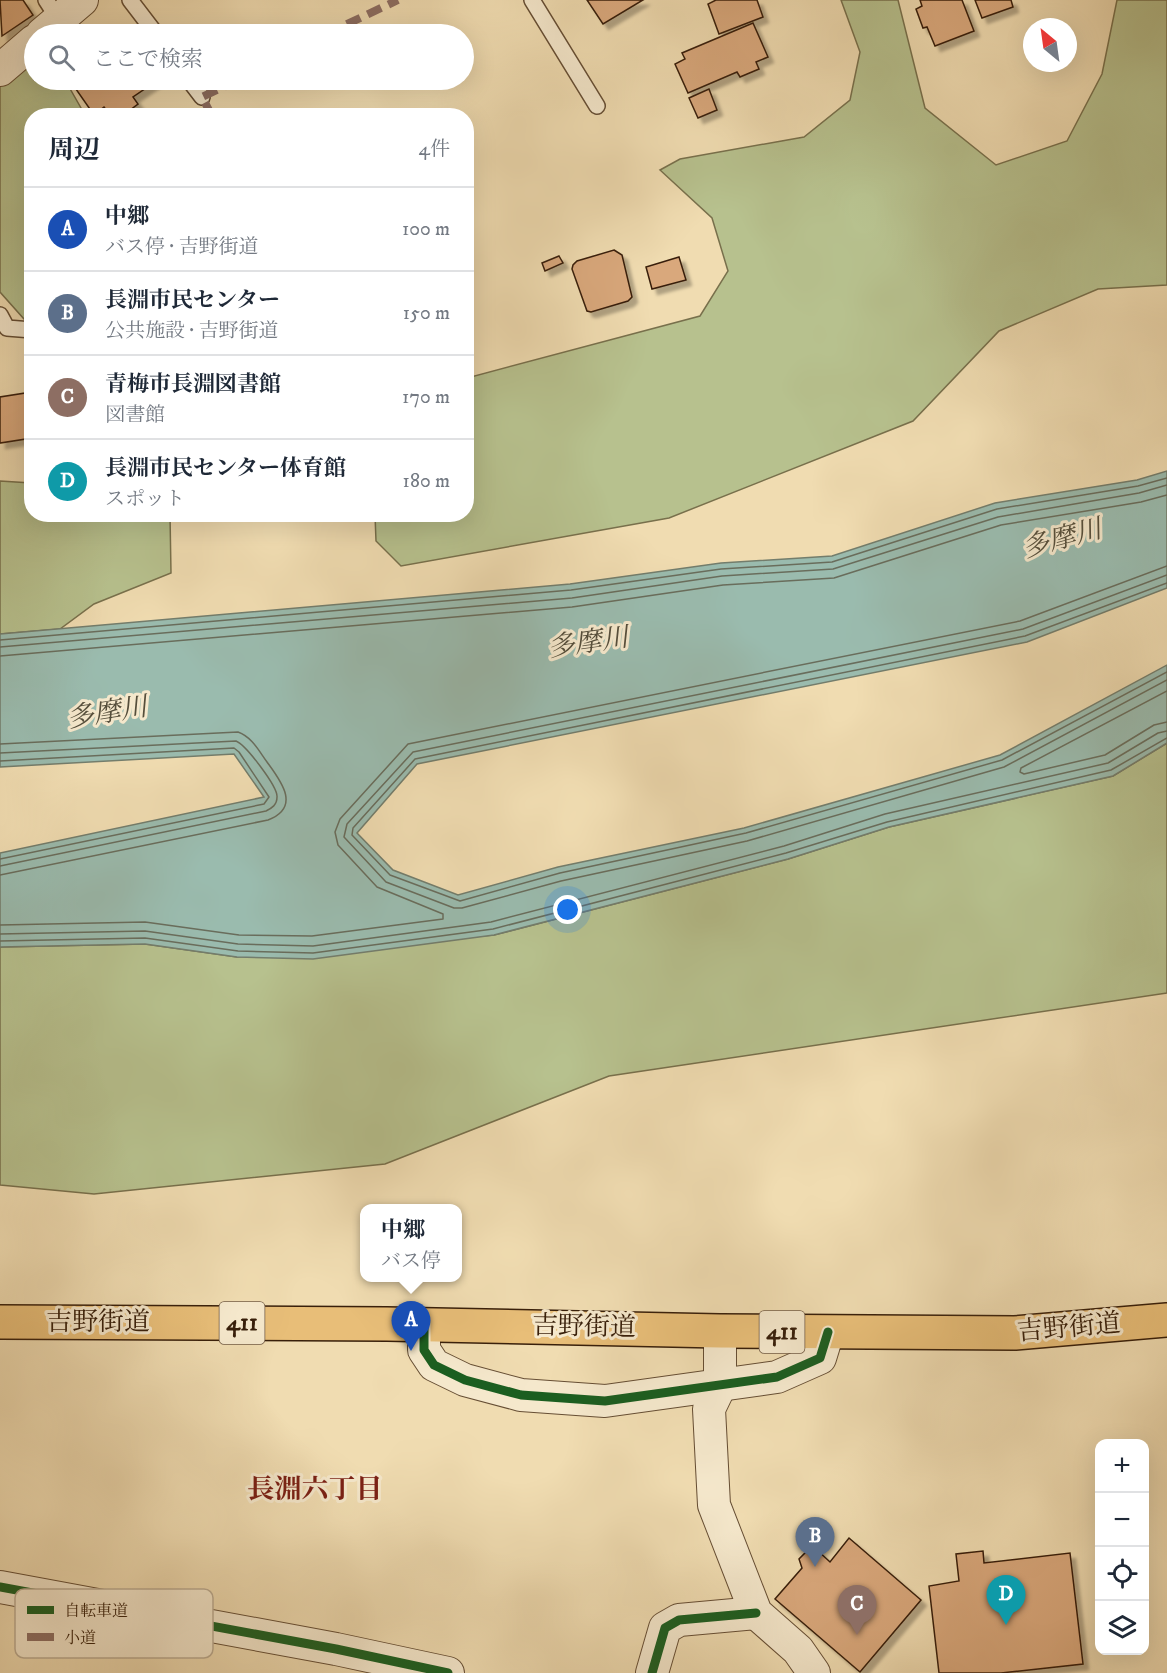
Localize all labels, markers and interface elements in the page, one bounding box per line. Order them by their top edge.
north arrow [1023,18,1077,72]
search box [24,24,474,90]
icon: search [45,41,78,74]
text: ここで検索 [93,46,203,73]
text: 周辺 [48,134,100,167]
text: 4件 [418,137,450,162]
text: 中郷 [105,203,149,230]
text: A [61,217,74,242]
text: 100 m [402,217,450,242]
text: バス停 · 吉野街道 [105,235,258,260]
text: 長淵市民センター [105,287,280,314]
text: B [61,301,74,326]
text: 150 m [403,301,450,326]
text: 公共施設 · 吉野街道 [105,319,278,344]
text: 青梅市長淵図書館 [105,371,281,398]
text: C [61,385,74,410]
text: 170 m [402,385,450,410]
text: 図書館 [105,403,165,428]
text: 長淵市民センター体育館 [105,455,346,482]
text: D [60,469,75,494]
text: 180 m [403,469,450,494]
text: スポット [105,487,185,512]
water label: 多摩川 [1018,511,1108,566]
water label: 多摩川 [546,620,633,665]
water label: 多摩川 [64,689,153,736]
your location [553,895,582,924]
popup [360,1204,462,1282]
text: 中郷 [381,1217,425,1244]
text: バス停 [381,1249,441,1274]
road number: 411 [220,1302,264,1344]
pin: A [392,1302,430,1351]
street label: 吉野街道 [46,1306,150,1339]
street label: 吉野街道 [1016,1307,1122,1349]
street label: 吉野街道 [532,1310,636,1344]
road number: 411 [760,1311,804,1353]
map controls [1095,1439,1149,1655]
button: + [1095,1439,1149,1493]
district label: 長淵六丁目 [248,1473,383,1507]
button: − [1095,1493,1149,1547]
pin: B [796,1518,834,1567]
button: locate [1095,1547,1149,1601]
pin: D [986,1576,1026,1625]
pin: C [838,1586,876,1635]
legend [15,1589,213,1658]
text: 自転車道 [64,1601,128,1621]
button: layers [1095,1601,1149,1655]
text: 小道 [64,1628,96,1648]

